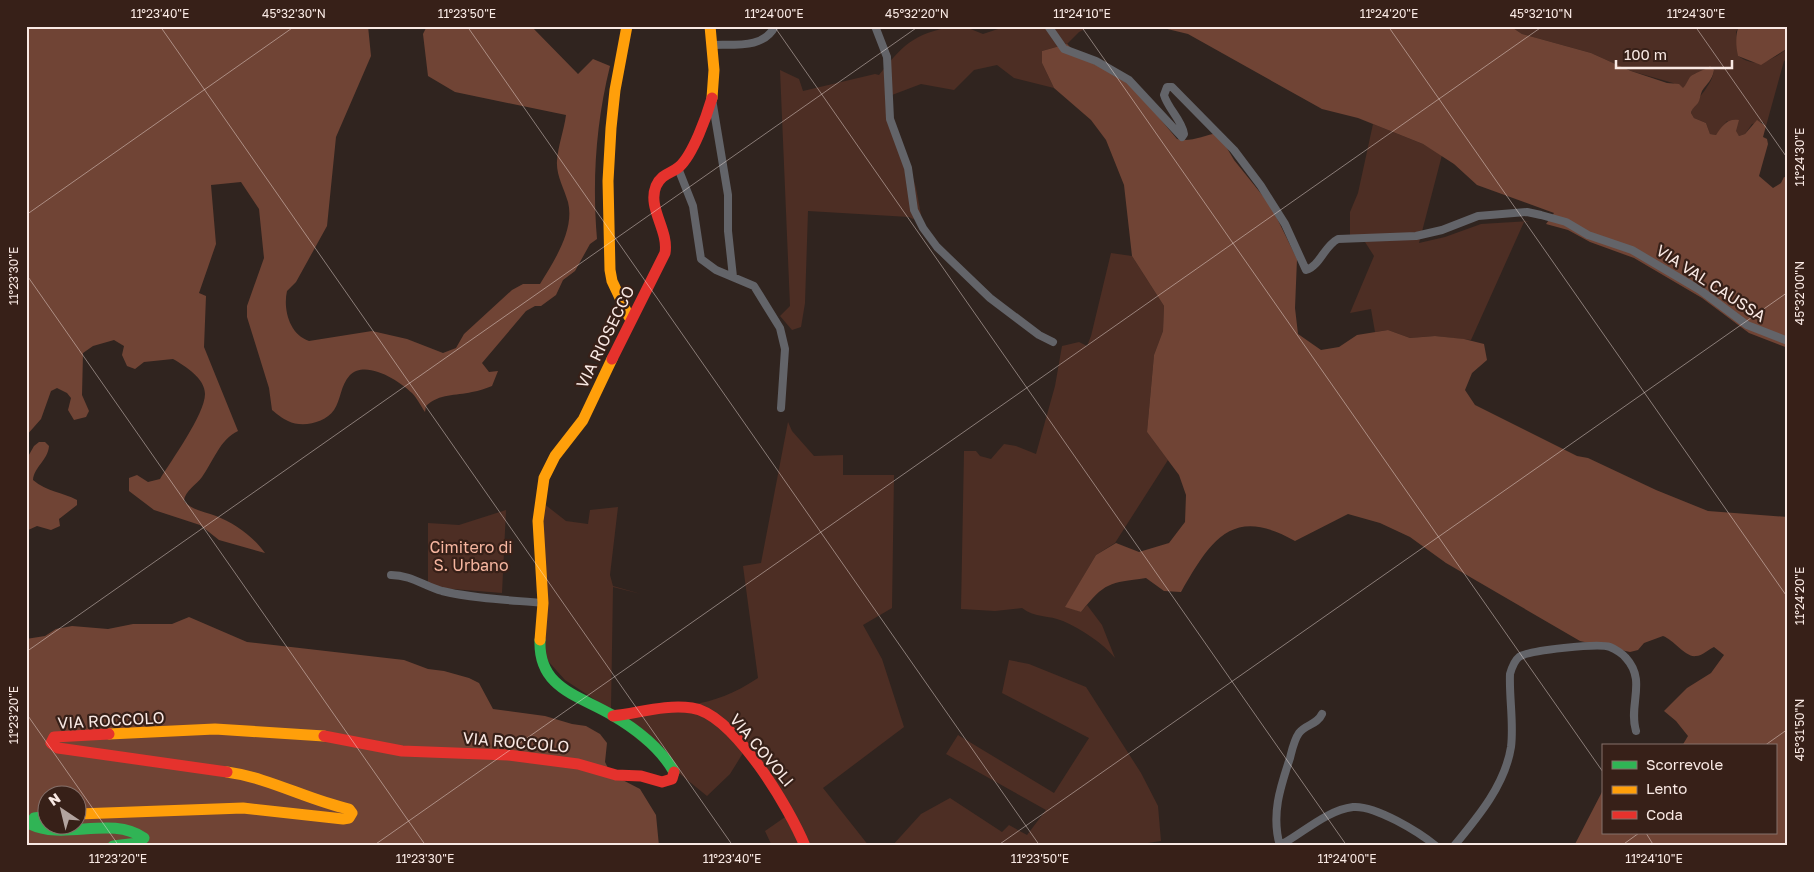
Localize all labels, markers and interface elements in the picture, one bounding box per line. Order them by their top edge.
text: 11°23'40"E [131,6,189,21]
text: 45°32'30"N [262,6,326,21]
text: 11°23'50"E [438,6,496,21]
text: 11°24'00"E [744,6,804,21]
text: 45°32'20"N [885,6,949,21]
text: 11°24'10"E [1053,6,1111,21]
text: 11°24'20"E [1360,6,1418,21]
text: 45°32'10"N [1510,6,1572,21]
text: 11°24'30"E [1667,6,1725,21]
scale bar [1616,38,1733,70]
text: 100 m [1624,45,1667,63]
text: 11°24'30"E [1792,128,1807,186]
street label: VIA VAL CAUSSA [1652,240,1770,326]
text: 11°23'30"E [6,247,21,305]
text: 45°32'00"N [1792,261,1807,325]
street label: VIA RIOSECCO [572,282,638,392]
park label: Cimitero di S. Urbano [429,537,513,575]
text: 11°24'20"E [1792,567,1807,625]
text: 11°23'20"E [6,686,21,744]
text: 45°31'50"N [1792,699,1807,761]
street label: VIA ROCCOLO [57,707,165,733]
street label: VIA COVOLI [726,709,798,791]
street label: VIA ROCCOLO [462,727,570,757]
legend [1602,744,1776,834]
text: Scorrevole [1646,755,1723,773]
text: Lento [1646,779,1687,797]
north arrow [38,784,88,834]
text: N [45,789,63,809]
text: Coda [1646,805,1683,823]
text: 11°23'20"E [89,851,147,866]
text: 11°23'30"E [396,851,454,866]
text: 11°23'40"E [703,851,761,866]
text: 11°23'50"E [1011,851,1069,866]
text: 11°24'00"E [1317,851,1377,866]
text: 11°24'10"E [1625,851,1683,866]

